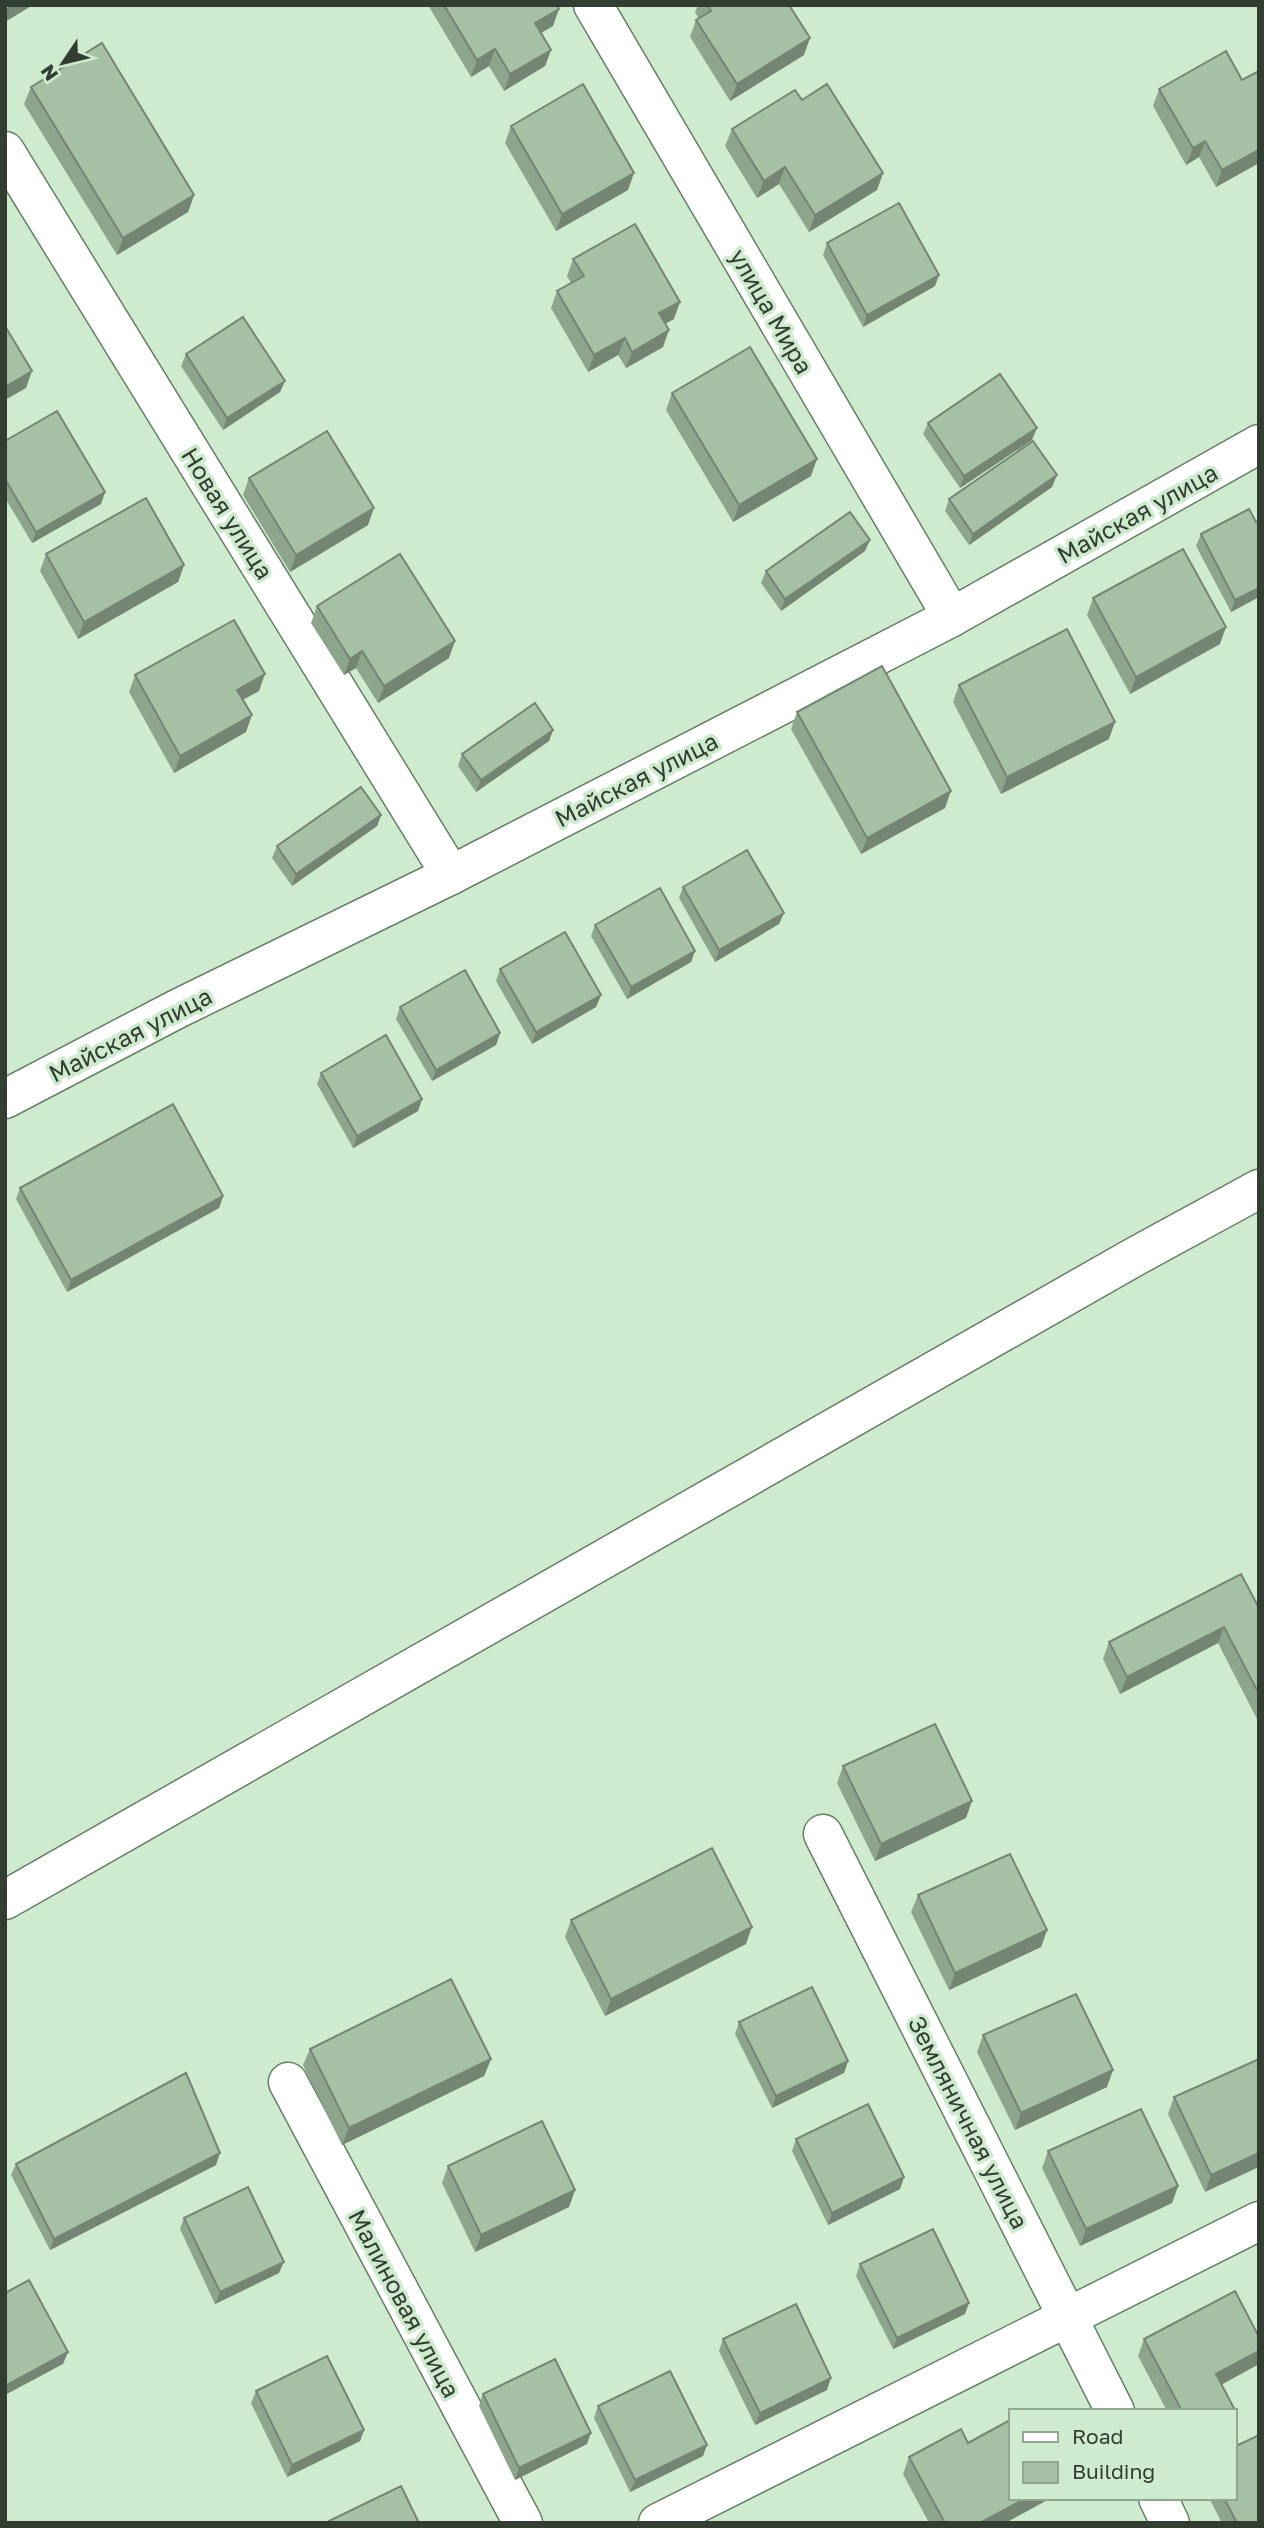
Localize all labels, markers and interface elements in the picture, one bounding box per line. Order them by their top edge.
north arrow [28,28,98,98]
text: N [35,61,62,86]
street label: улица Мира [724,243,820,379]
street label: Новая улица [176,442,280,584]
street label: Майская улица [1052,457,1222,569]
street label: Майская улица [550,725,722,833]
street label: Майская улица [44,980,216,1088]
street label: Земляничная улица [903,2011,1035,2233]
street label: Малиновая улица [343,2204,467,2402]
legend [1009,2409,1236,2500]
text: Road [1072,2423,1123,2449]
text: Building [1072,2458,1155,2484]

